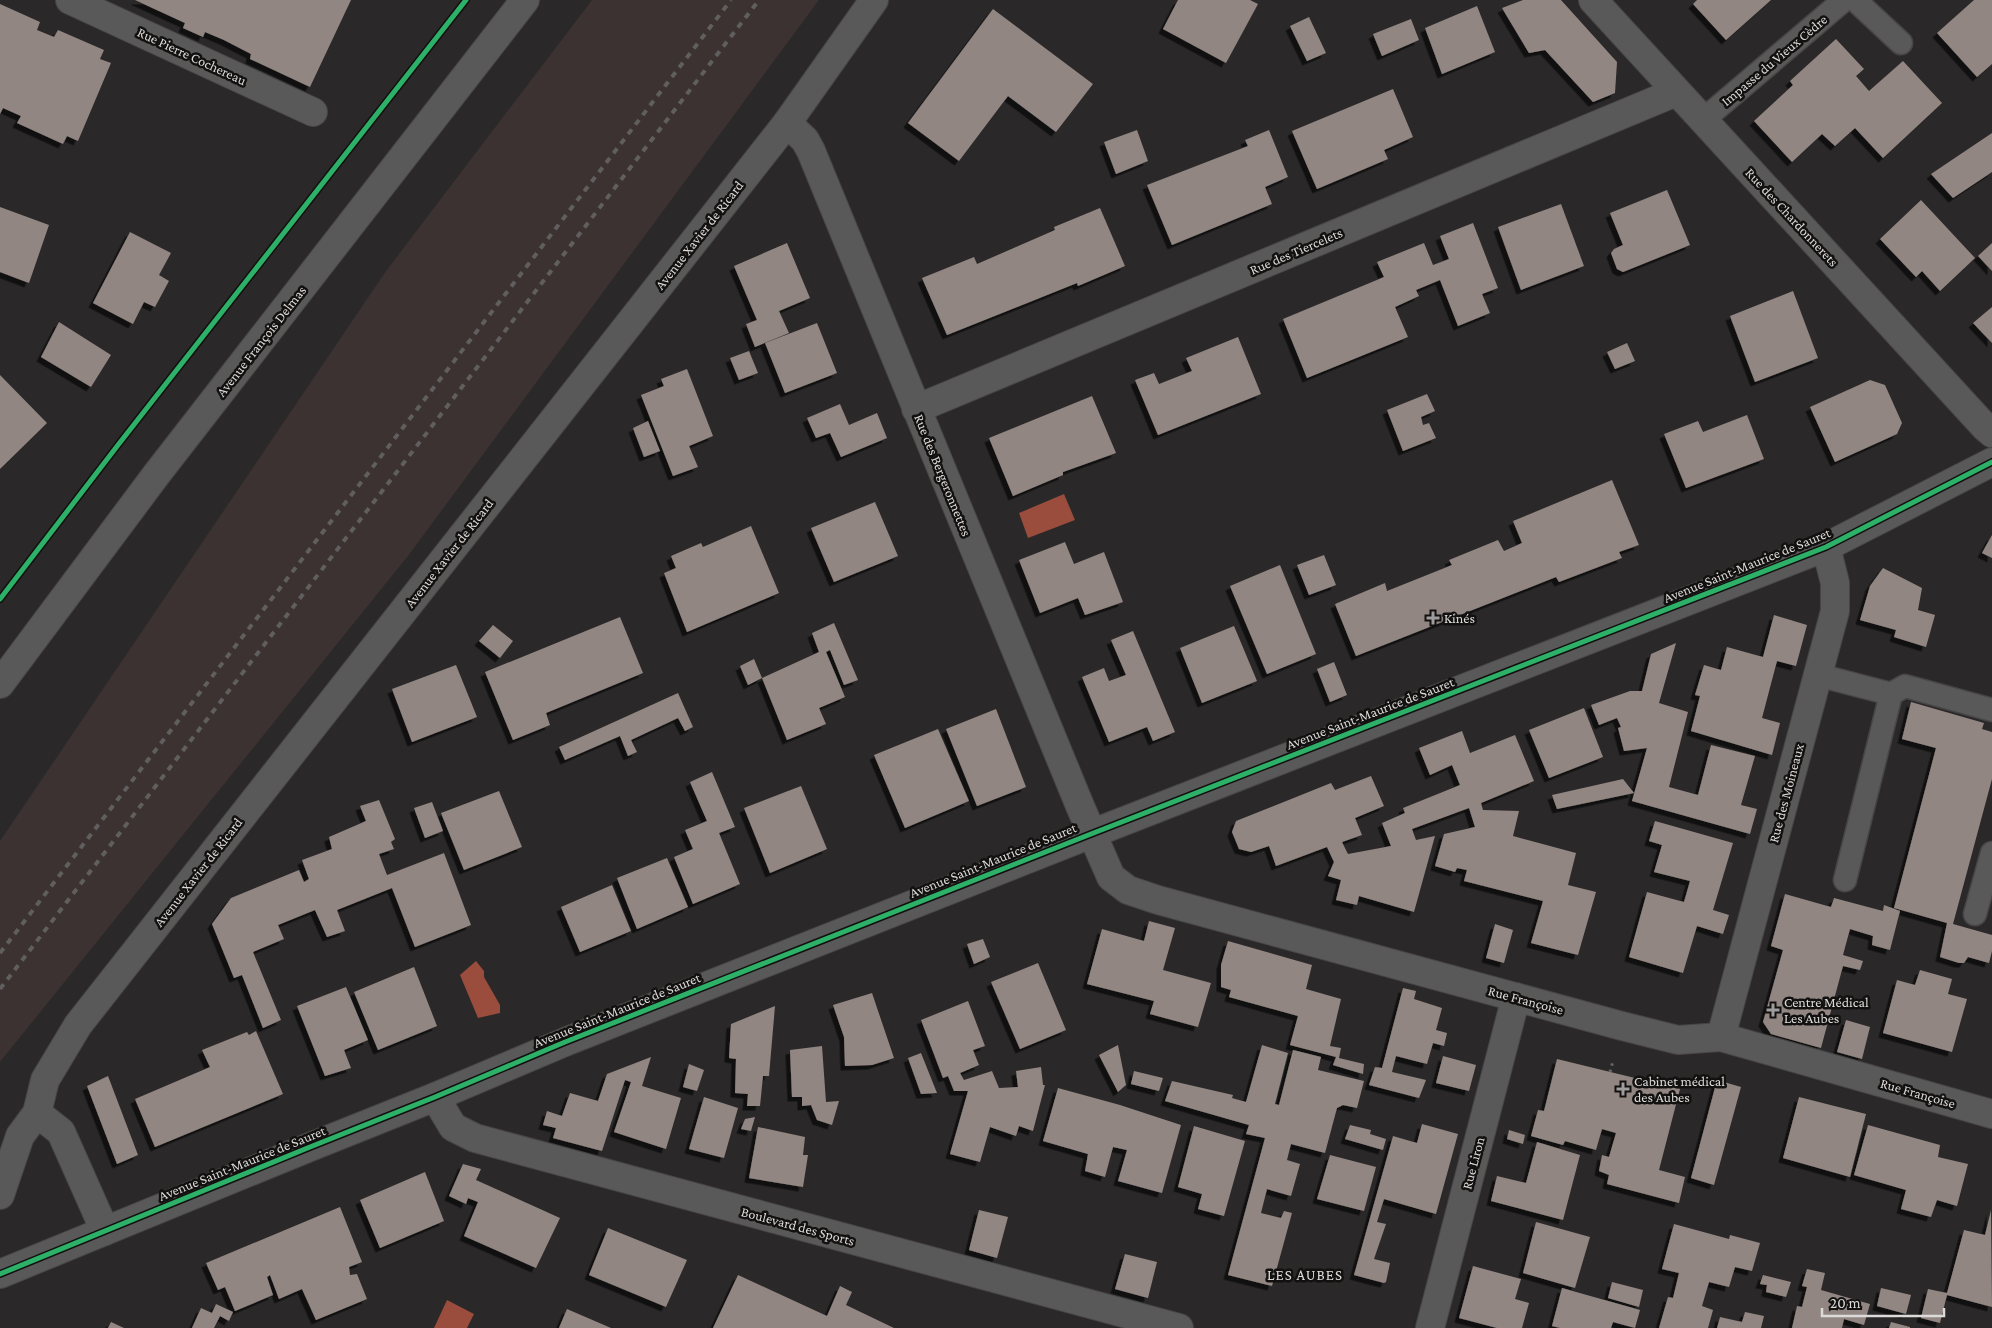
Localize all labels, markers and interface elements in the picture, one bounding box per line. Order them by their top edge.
street label: Impasse du Vieux Cèdre [1718,11,1830,109]
street label: Rue Pierre Cochereau [135,24,250,89]
street label: Rue des Chardonnerets [1742,164,1842,270]
street label: Avenue Xavier de Ricard [651,177,747,293]
street label: Rue des Tiercelets [1247,224,1345,278]
street label: Avenue François Delmas [213,282,309,400]
street label: Rue des Bergeronnettes [911,412,975,538]
street label: Avenue Xavier de Ricard [401,495,497,611]
street label: Avenue Saint-Maurice de Sauret [1661,524,1833,606]
place label: Kinés [1444,610,1475,626]
marker: Kinés [1426,611,1440,625]
street label: Avenue Saint-Maurice de Sauret [1284,673,1457,752]
street label: Rue des Moineaux [1765,741,1807,844]
street label: Avenue Xavier de Ricard [150,814,246,930]
street label: Avenue Saint-Maurice de Sauret [907,819,1079,901]
street label: Avenue Saint-Maurice de Sauret [531,969,703,1051]
street label: Rue Françoise [1487,982,1565,1018]
place label: Centre Médical Les Aubes [1784,994,1869,1026]
marker: Centre Médical Les Aubes [1766,1003,1780,1017]
place label: Cabinet médical des Aubes [1634,1073,1725,1105]
street label: Rue Françoise [1879,1075,1957,1111]
marker: Cabinet médical des Aubes [1616,1082,1630,1096]
street label: Avenue Saint-Maurice de Sauret [156,1122,328,1204]
street label: Rue Liron [1458,1135,1488,1191]
street label: Boulevard des Sports [740,1203,856,1249]
district label: LES AUBES [1267,1267,1343,1283]
scale bar [1822,1286,1944,1318]
text: 20 m [1830,1295,1861,1311]

